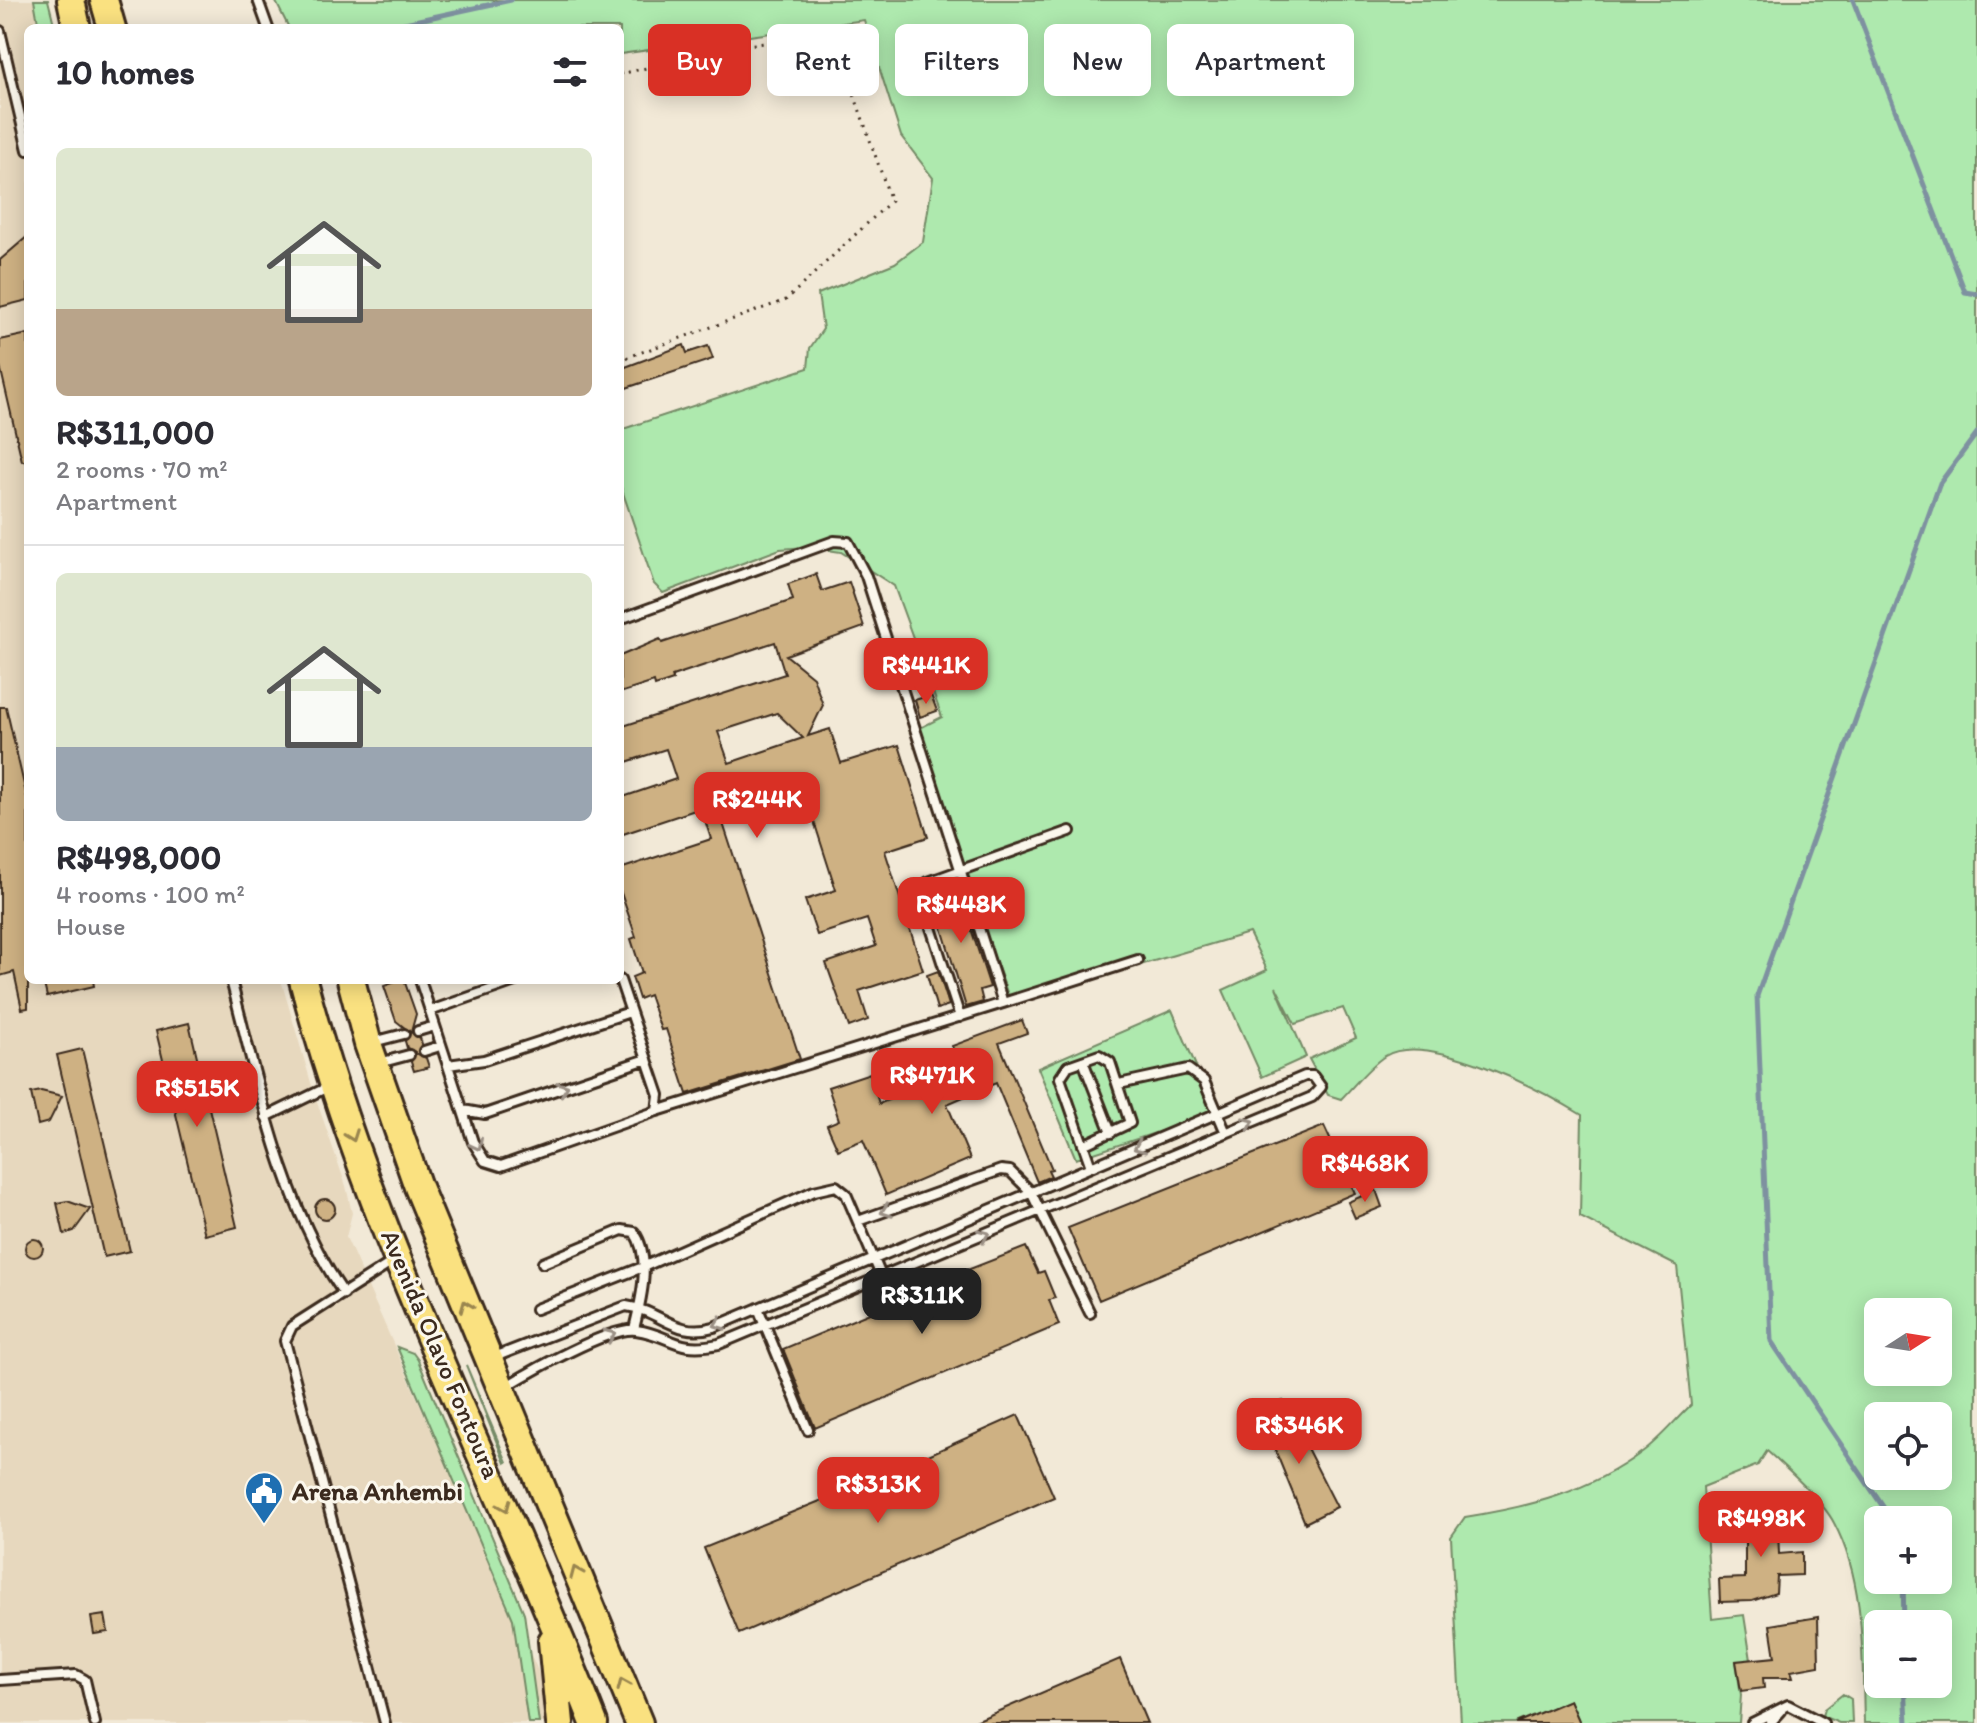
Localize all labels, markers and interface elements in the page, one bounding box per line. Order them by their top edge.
chip: Buy [648,24,751,96]
chip: Rent [767,24,879,96]
chip: Filters [895,24,1028,96]
chip: New [1044,24,1151,96]
chip: Apartment [1167,24,1354,96]
icon: filters [548,50,592,94]
text: 10 homes [56,52,195,93]
icon: home [252,200,396,344]
text: R$311,000 [56,412,215,453]
text: 2 rooms · 70 m² [56,453,228,485]
text: Apartment [56,485,177,517]
icon: home [252,625,396,769]
pin: R$441K [861,638,991,706]
text: R$441K [882,648,970,680]
pin: R$244K [692,772,822,840]
text: R$244K [712,782,802,814]
text: R$498,000 [56,837,222,878]
pin: R$448K [896,877,1026,945]
text: 4 rooms · 100 m² [56,878,245,910]
text: R$448K [916,887,1006,919]
text: House [56,910,126,942]
pin: R$471K [867,1048,997,1116]
text: R$471K [889,1058,975,1090]
pin: R$515K [132,1061,262,1129]
text: R$515K [155,1071,239,1103]
one-way arrow [556,1081,570,1097]
one-way arrow [1241,1117,1255,1133]
one-way arrow [342,1128,359,1142]
pin: R$468K [1300,1136,1430,1204]
one-way arrow [467,1137,482,1151]
one-way arrow [1133,1138,1147,1154]
text: R$468K [1321,1146,1409,1178]
one-way arrow [880,1202,894,1218]
street label: Avenida Olavo Fontoura [374,1225,508,1484]
one-way arrow [976,1228,990,1244]
pin: R$311K [857,1268,987,1336]
text: R$311K [880,1278,964,1310]
north arrow [1864,1298,1952,1386]
map controls [1864,1298,1952,1698]
one-way arrow [459,1300,476,1314]
one-way arrow [712,1314,726,1331]
one-way arrow [602,1329,617,1345]
pin: R$346K [1234,1398,1364,1466]
button: locate [1864,1402,1952,1490]
text: R$346K [1255,1408,1343,1440]
pin: R$313K [813,1457,943,1525]
text: R$313K [835,1467,921,1499]
public building icon: Arena Anhembi [243,1470,285,1525]
place label: Arena Anhembi [291,1475,463,1507]
pin: R$498K [1696,1491,1826,1559]
one-way arrow [495,1498,511,1512]
text: R$498K [1717,1501,1805,1533]
button: + [1864,1506,1952,1594]
one-way arrow [570,1566,586,1580]
button: − [1864,1610,1952,1698]
one-way arrow [616,1678,633,1692]

